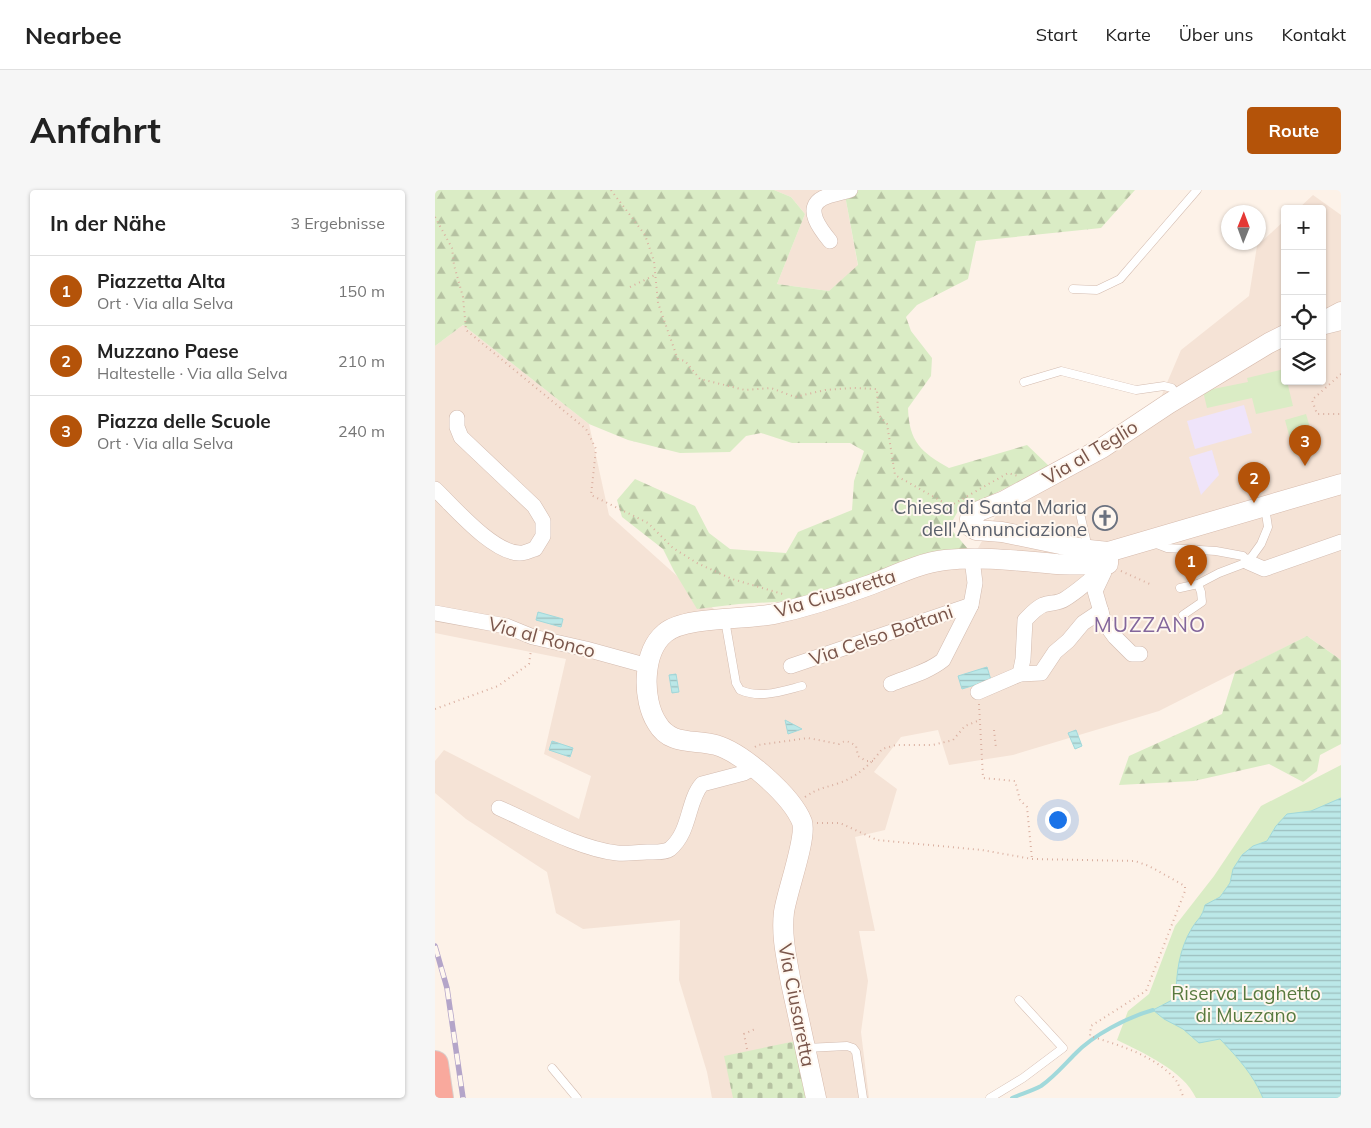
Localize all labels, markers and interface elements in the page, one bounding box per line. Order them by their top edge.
text: Nearbee [25,20,122,50]
text: Start [1036,23,1077,46]
text: Karte [1105,23,1151,46]
text: Über uns [1179,23,1254,46]
text: Kontakt [1282,23,1346,46]
button: Route [1247,107,1341,154]
text: Anfahrt [30,108,161,152]
north arrow [1221,205,1266,250]
map controls [1281,205,1326,385]
button: + [1281,205,1326,250]
text: In der Nähe [50,210,166,236]
text: 3 Ergebnisse [290,213,385,233]
button: − [1281,250,1326,295]
text: Piazzetta Alta [97,269,226,293]
text: 1 [61,281,71,301]
text: 150 m [338,281,385,301]
text: Ort · Via alla Selva [97,293,233,313]
button: locate [1281,295,1326,340]
text: Muzzano Paese [97,339,239,363]
button: layers [1281,340,1326,385]
text: 2 [61,351,71,371]
text: 210 m [338,351,385,371]
text: Haltestelle · Via alla Selva [97,363,288,383]
text: Piazza delle Scuole [97,409,271,433]
street label: Via al Teglio [1038,414,1142,490]
text: 3 [61,421,71,441]
text: 240 m [338,421,385,441]
pin: 3 [1289,425,1321,466]
text: Ort · Via alla Selva [97,433,233,453]
pin: 2 [1238,462,1270,503]
place label: Chiesa di Santa Maria dell'Annunciazione [893,495,1087,541]
church icon: Chiesa di Santa Maria dell'Annunciazione [1092,505,1118,531]
pin: 1 [1175,545,1207,586]
street label: Via Ciusaretta [772,563,898,623]
street label: Via Celso Bottani [806,599,956,671]
street label: Via al Ronco [486,611,598,663]
district label: MUZZANO [1094,611,1206,637]
your location [1045,807,1071,833]
street label: Via Ciusaretta [773,941,821,1069]
park label: Riserva Laghetto di Muzzano [1171,981,1321,1027]

